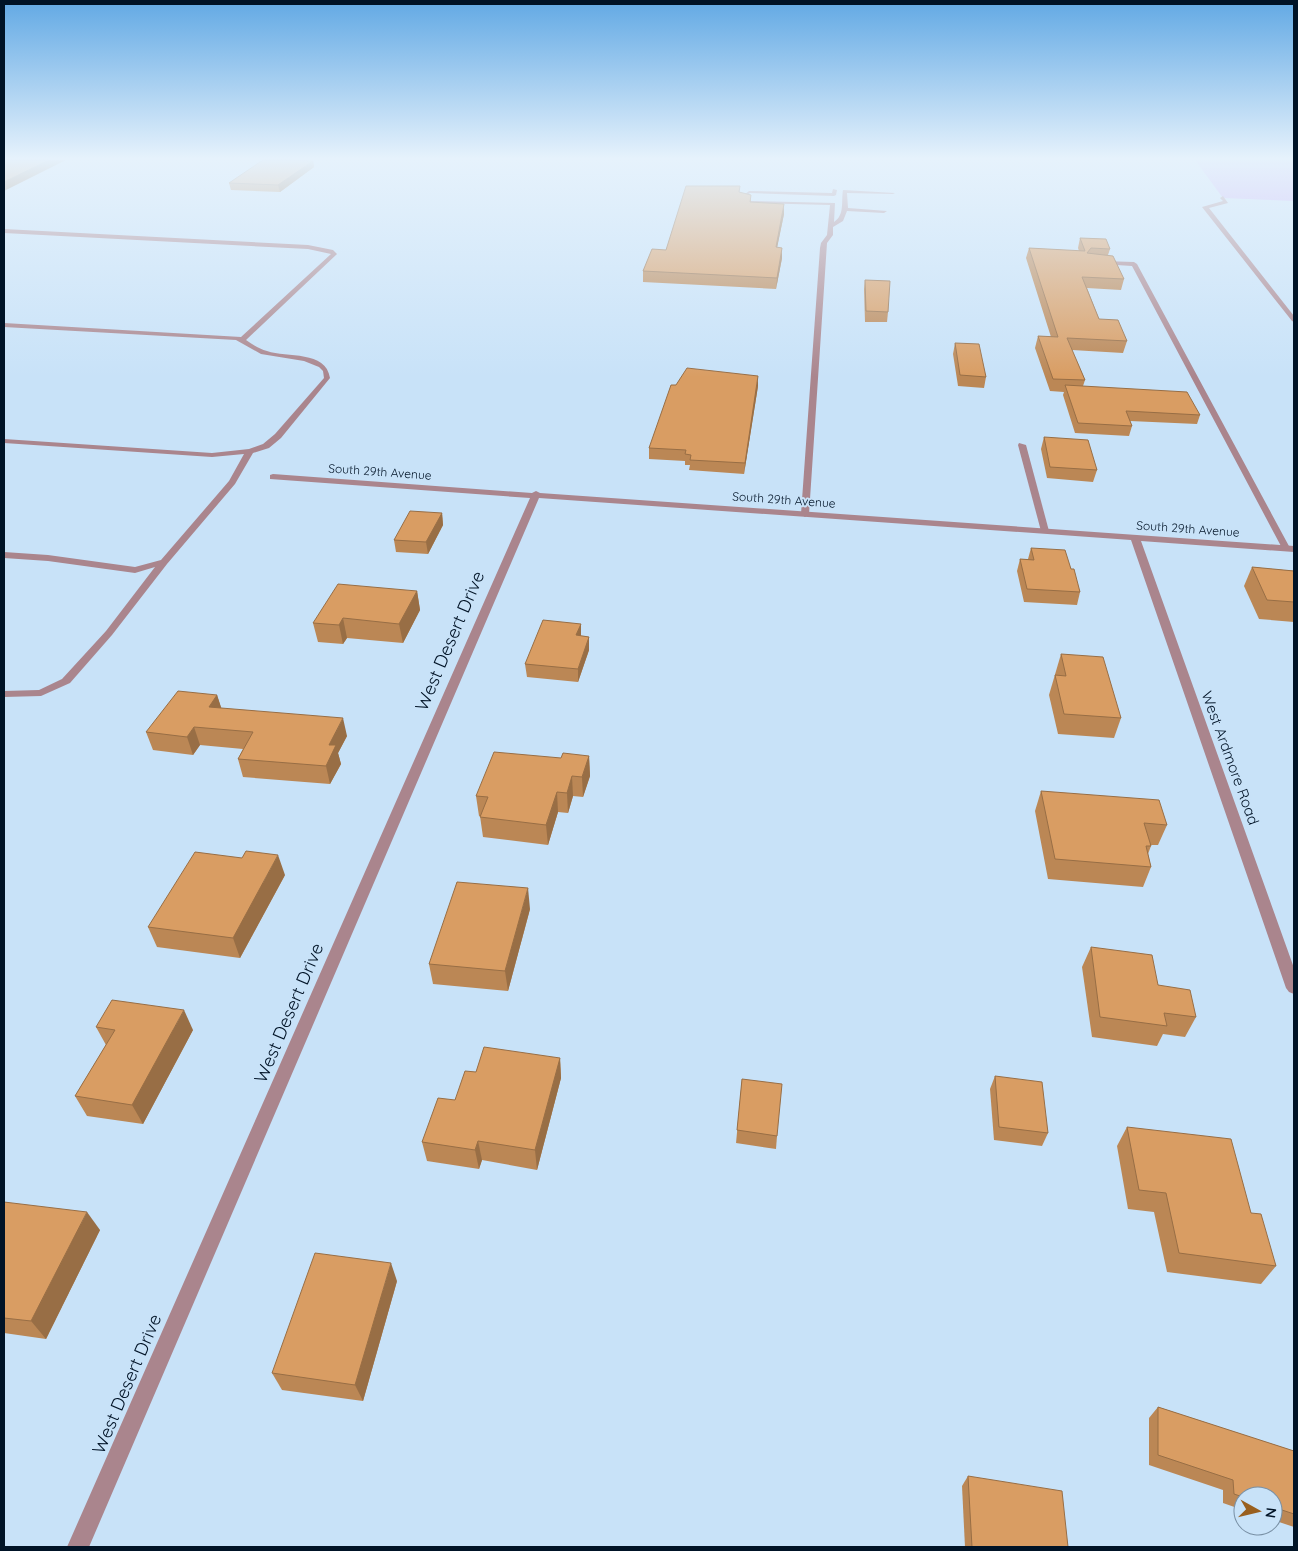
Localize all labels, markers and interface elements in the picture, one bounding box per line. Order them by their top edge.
street label: South 29th Avenue [328,460,432,483]
street label: South 29th Avenue [732,488,836,511]
street label: South 29th Avenue [1136,517,1240,540]
street label: West Desert Drive [410,567,489,714]
street label: West Ardmore Road [1197,688,1264,827]
street label: West Desert Drive [249,939,328,1086]
street label: West Desert Drive [87,1310,166,1457]
north arrow [1233,1486,1283,1536]
text: N [1261,1506,1281,1519]

